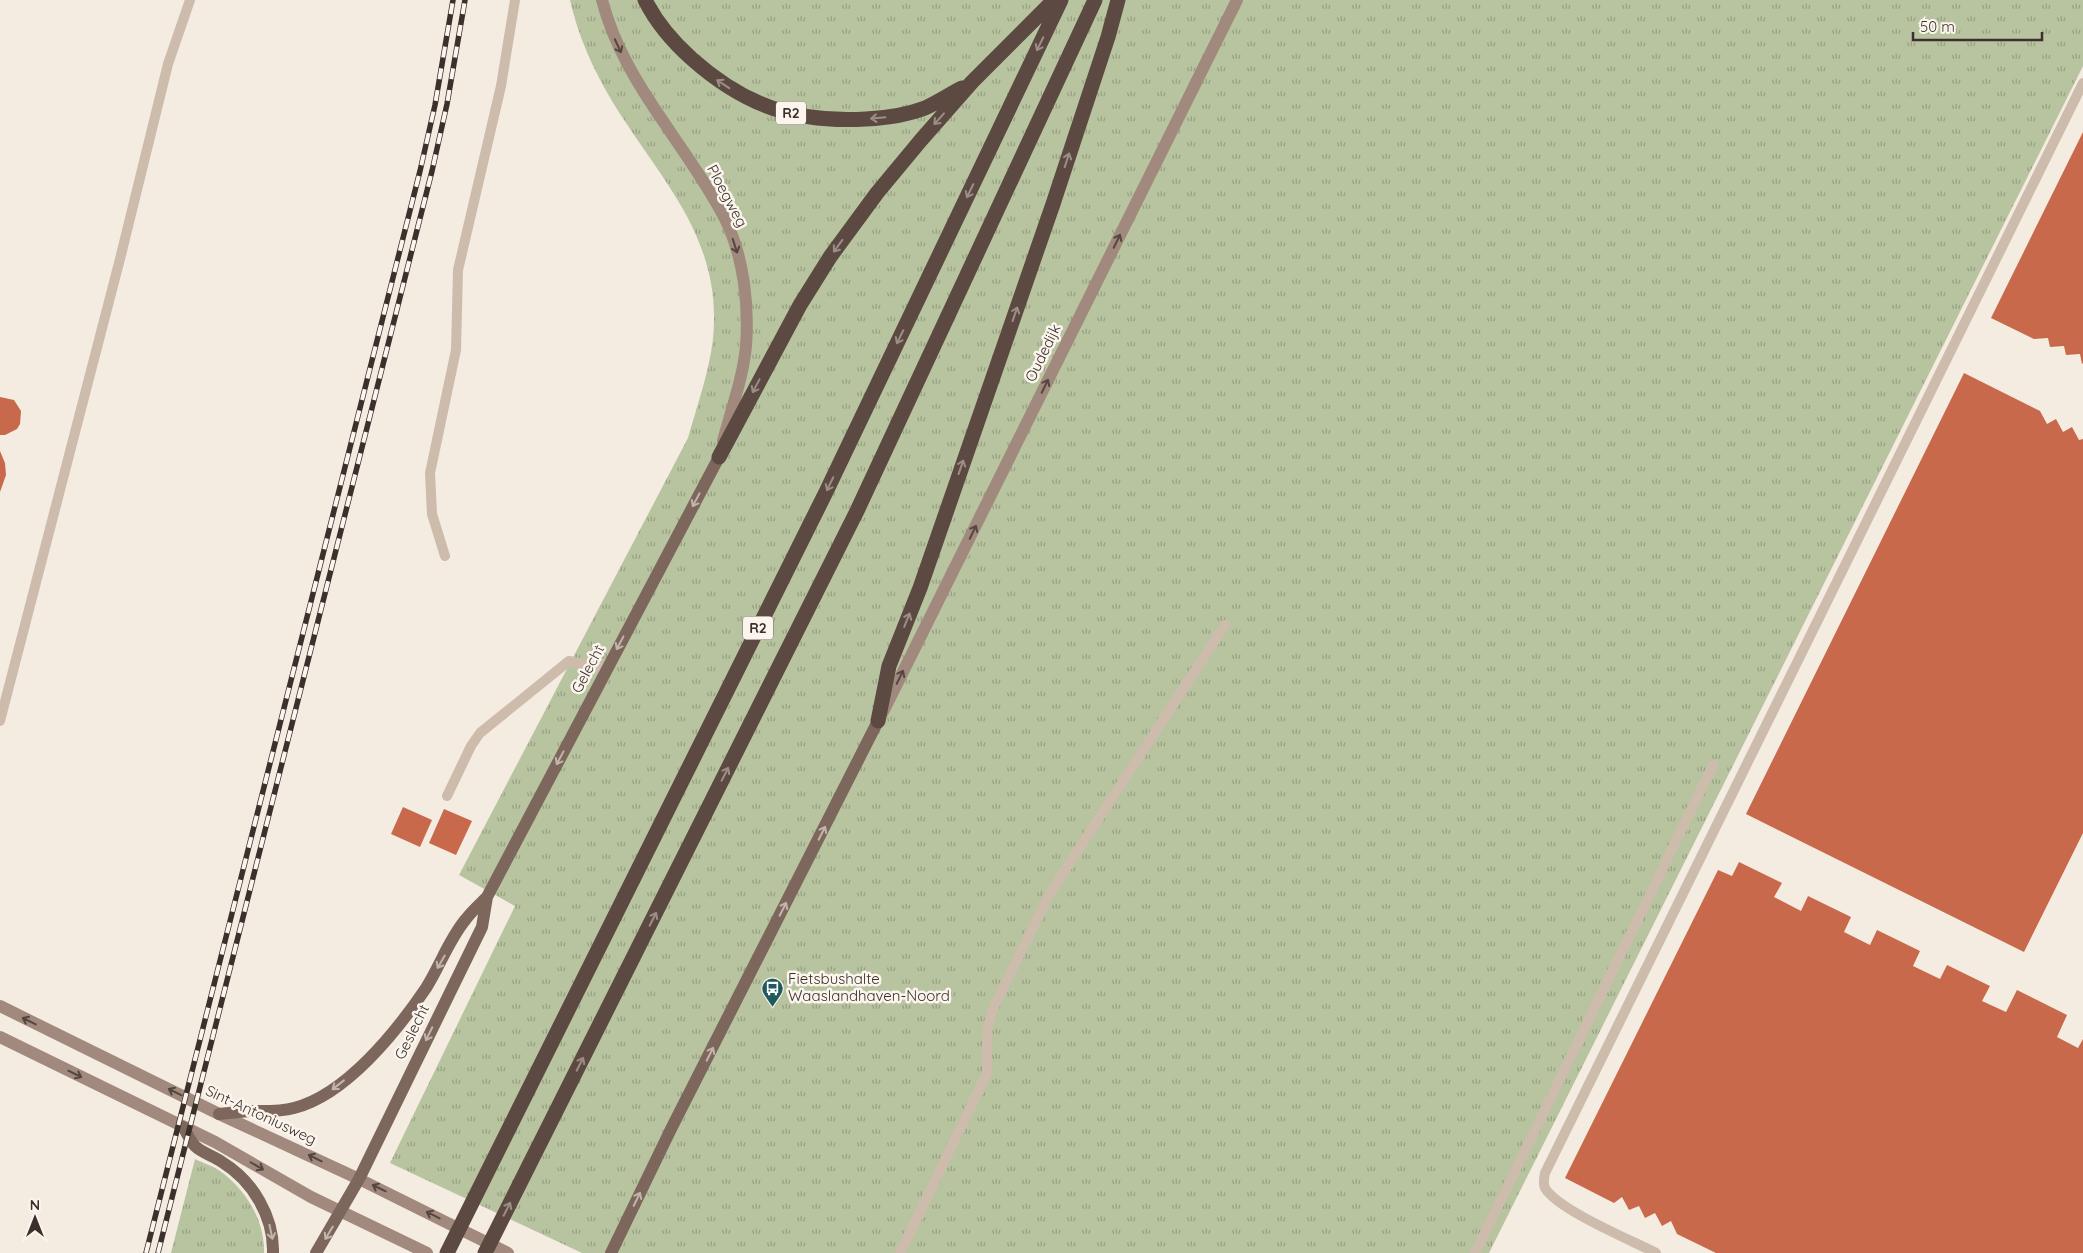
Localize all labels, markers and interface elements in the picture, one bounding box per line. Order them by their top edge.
scale bar [1913,10,2042,42]
text: 50 m [1920,17,1955,36]
one-way arrow [1035,36,1044,51]
one-way arrow [614,38,624,53]
one-way arrow [716,79,730,89]
road number: R2 [776,102,806,125]
one-way arrow [934,112,945,125]
one-way arrow [871,113,887,122]
one-way arrow [1063,153,1072,168]
street label: Ploegweg [703,161,752,230]
one-way arrow [965,183,974,198]
one-way arrow [1113,234,1122,249]
one-way arrow [730,238,740,254]
one-way arrow [833,239,843,253]
one-way arrow [1010,306,1020,322]
street label: Oudedijk [1020,321,1065,385]
one-way arrow [894,329,904,344]
one-way arrow [751,378,761,393]
one-way arrow [1040,379,1050,394]
one-way arrow [957,460,967,476]
one-way arrow [824,476,834,491]
one-way arrow [691,492,701,507]
one-way arrow [968,525,978,540]
one-way arrow [903,613,912,628]
road number: R2 [743,616,773,640]
one-way arrow [615,636,625,651]
street label: Gelecht [567,641,608,696]
one-way arrow [895,670,905,685]
one-way arrow [555,751,565,766]
one-way arrow [720,766,730,781]
one-way arrow [818,826,827,841]
one-way arrow [779,902,788,917]
one-way arrow [648,912,658,927]
one-way arrow [436,954,446,969]
place label: Fietsbushalte Waaslandhaven-Noord [788,969,950,1005]
bus stop icon: Fietsbushalte Waaslandhaven-Noord [760,976,784,1007]
street label: Geslecht [390,1001,433,1063]
one-way arrow [22,1015,37,1025]
one-way arrow [424,1026,434,1041]
one-way arrow [706,1047,715,1062]
one-way arrow [576,1057,585,1072]
one-way arrow [67,1070,82,1079]
one-way arrow [332,1080,345,1091]
street label: Sint-Antoniusweg [203,1081,320,1149]
one-way arrow [168,1087,183,1097]
one-way arrow [308,1152,323,1162]
one-way arrow [249,1162,263,1172]
one-way arrow [372,1183,387,1193]
one-way arrow [632,1192,642,1207]
north arrow [10,1193,60,1243]
text: N [30,1196,40,1214]
one-way arrow [502,1202,512,1217]
one-way arrow [426,1210,441,1219]
one-way arrow [266,1223,276,1239]
one-way arrow [323,1225,333,1239]

